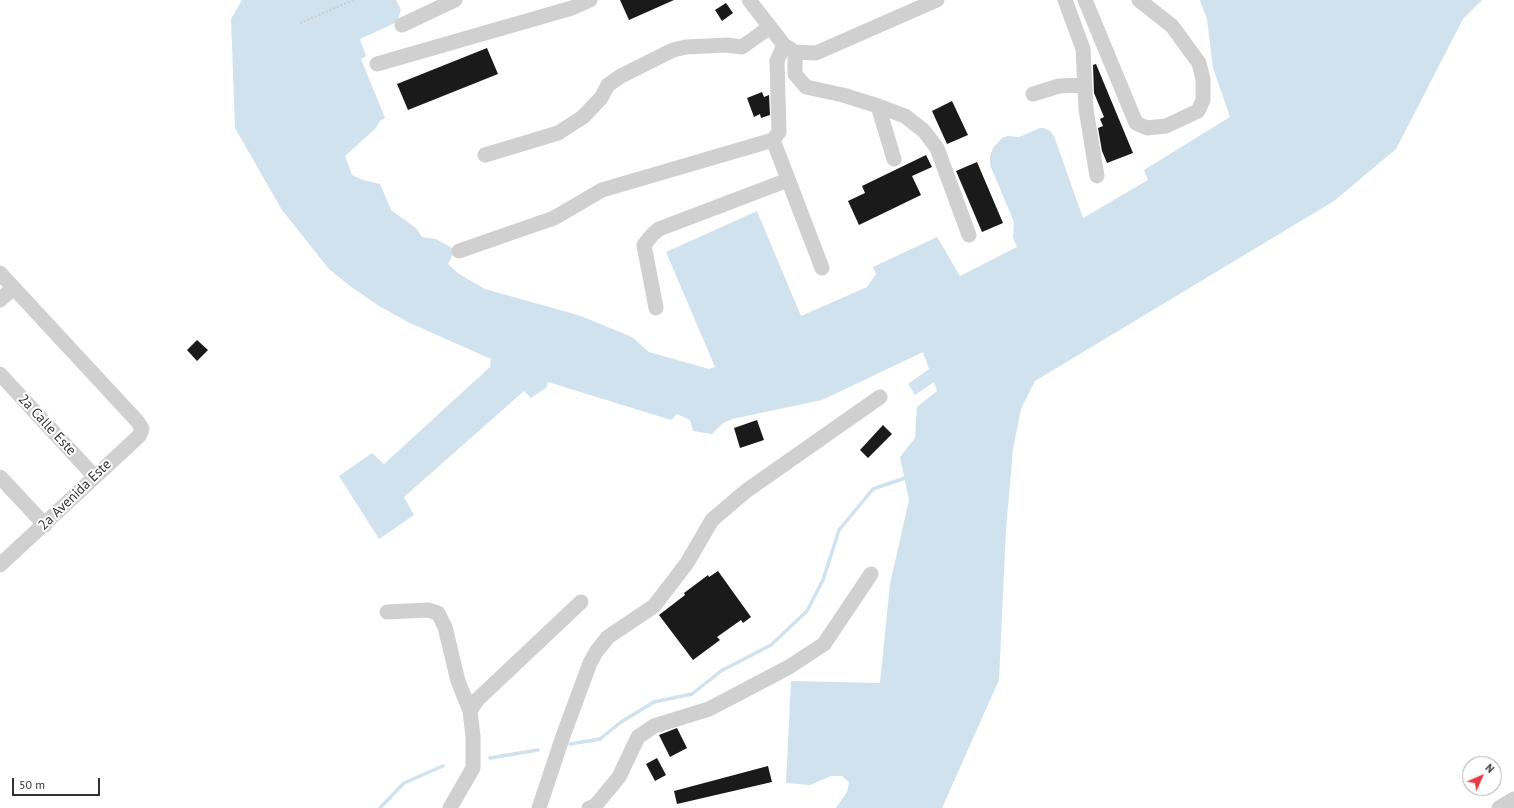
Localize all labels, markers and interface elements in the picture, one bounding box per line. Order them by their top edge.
street label: 2a Calle Este [15,391,79,459]
street label: 2a Avenida Este [35,456,115,534]
north arrow [1462,756,1502,796]
text: N [1482,761,1497,776]
scale bar [14,770,102,796]
text: 50 m [19,777,45,792]

